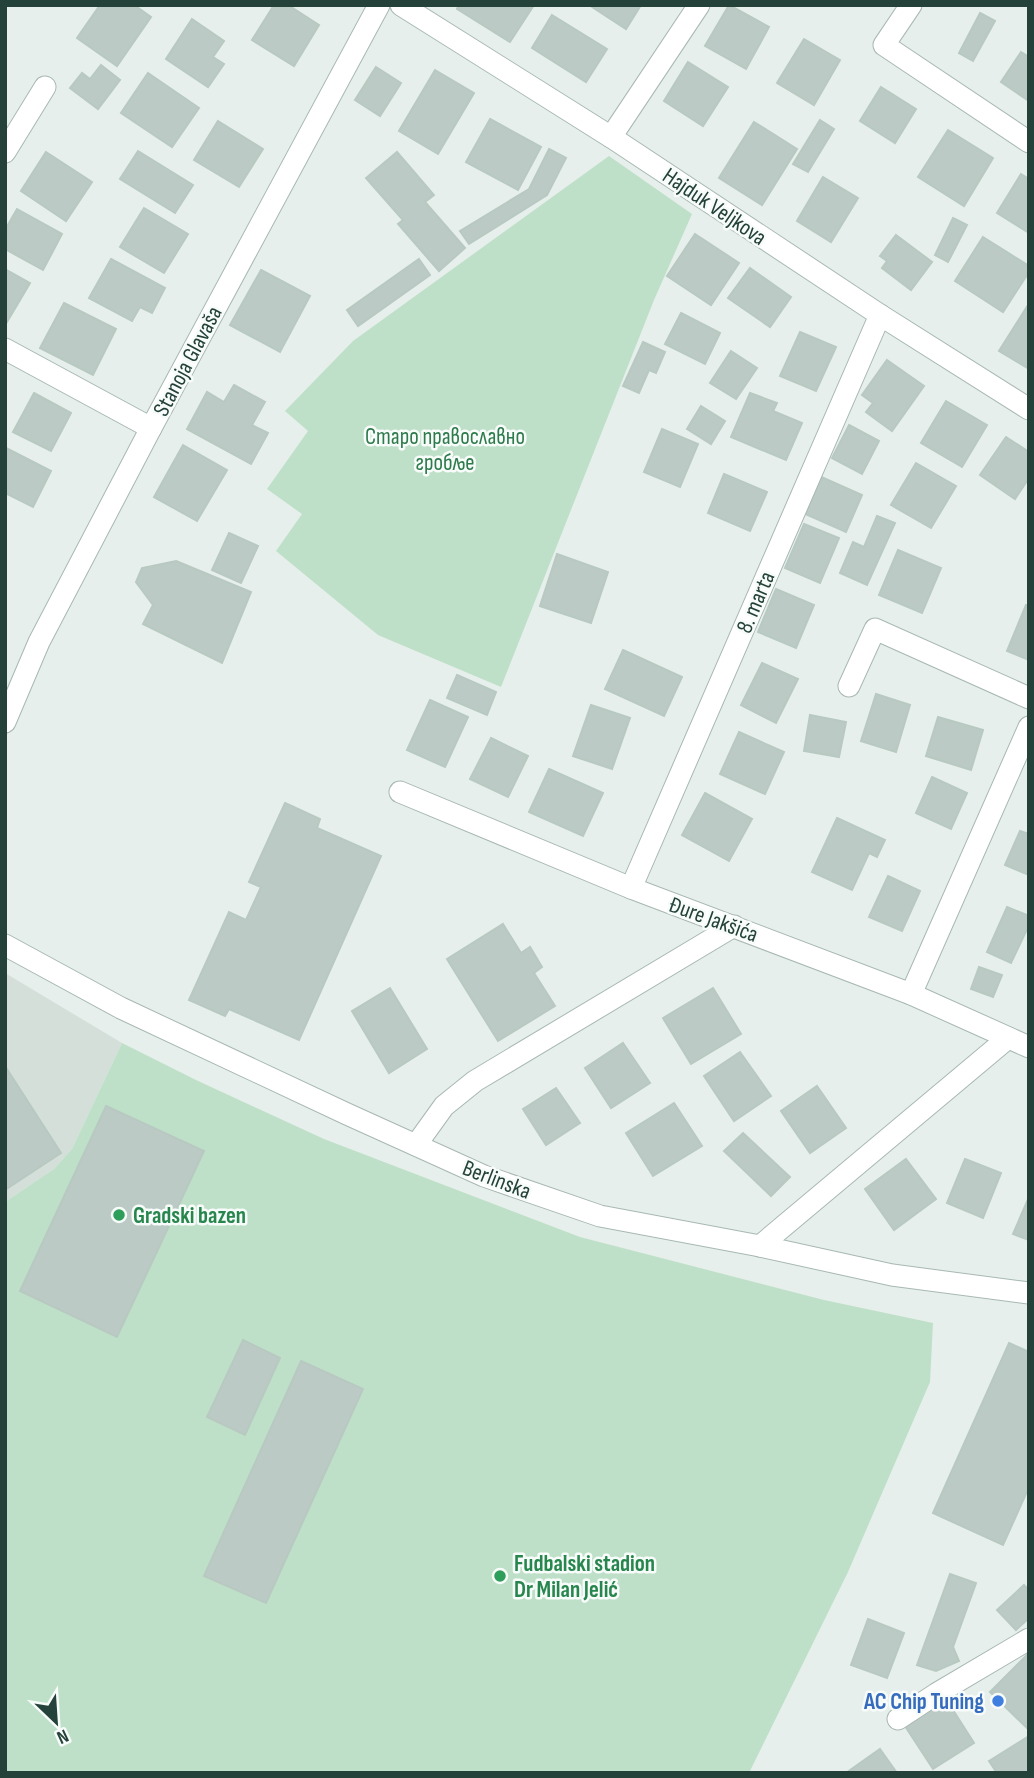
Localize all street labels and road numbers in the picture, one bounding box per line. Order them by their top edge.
street label: Hajduk Veljkova [657,162,772,252]
street label: Stanoja Glavaša [147,302,229,421]
street label: 8. marta [730,567,781,637]
street label: Đure Jakšića [665,891,762,949]
street label: Berlinska [459,1154,535,1206]

